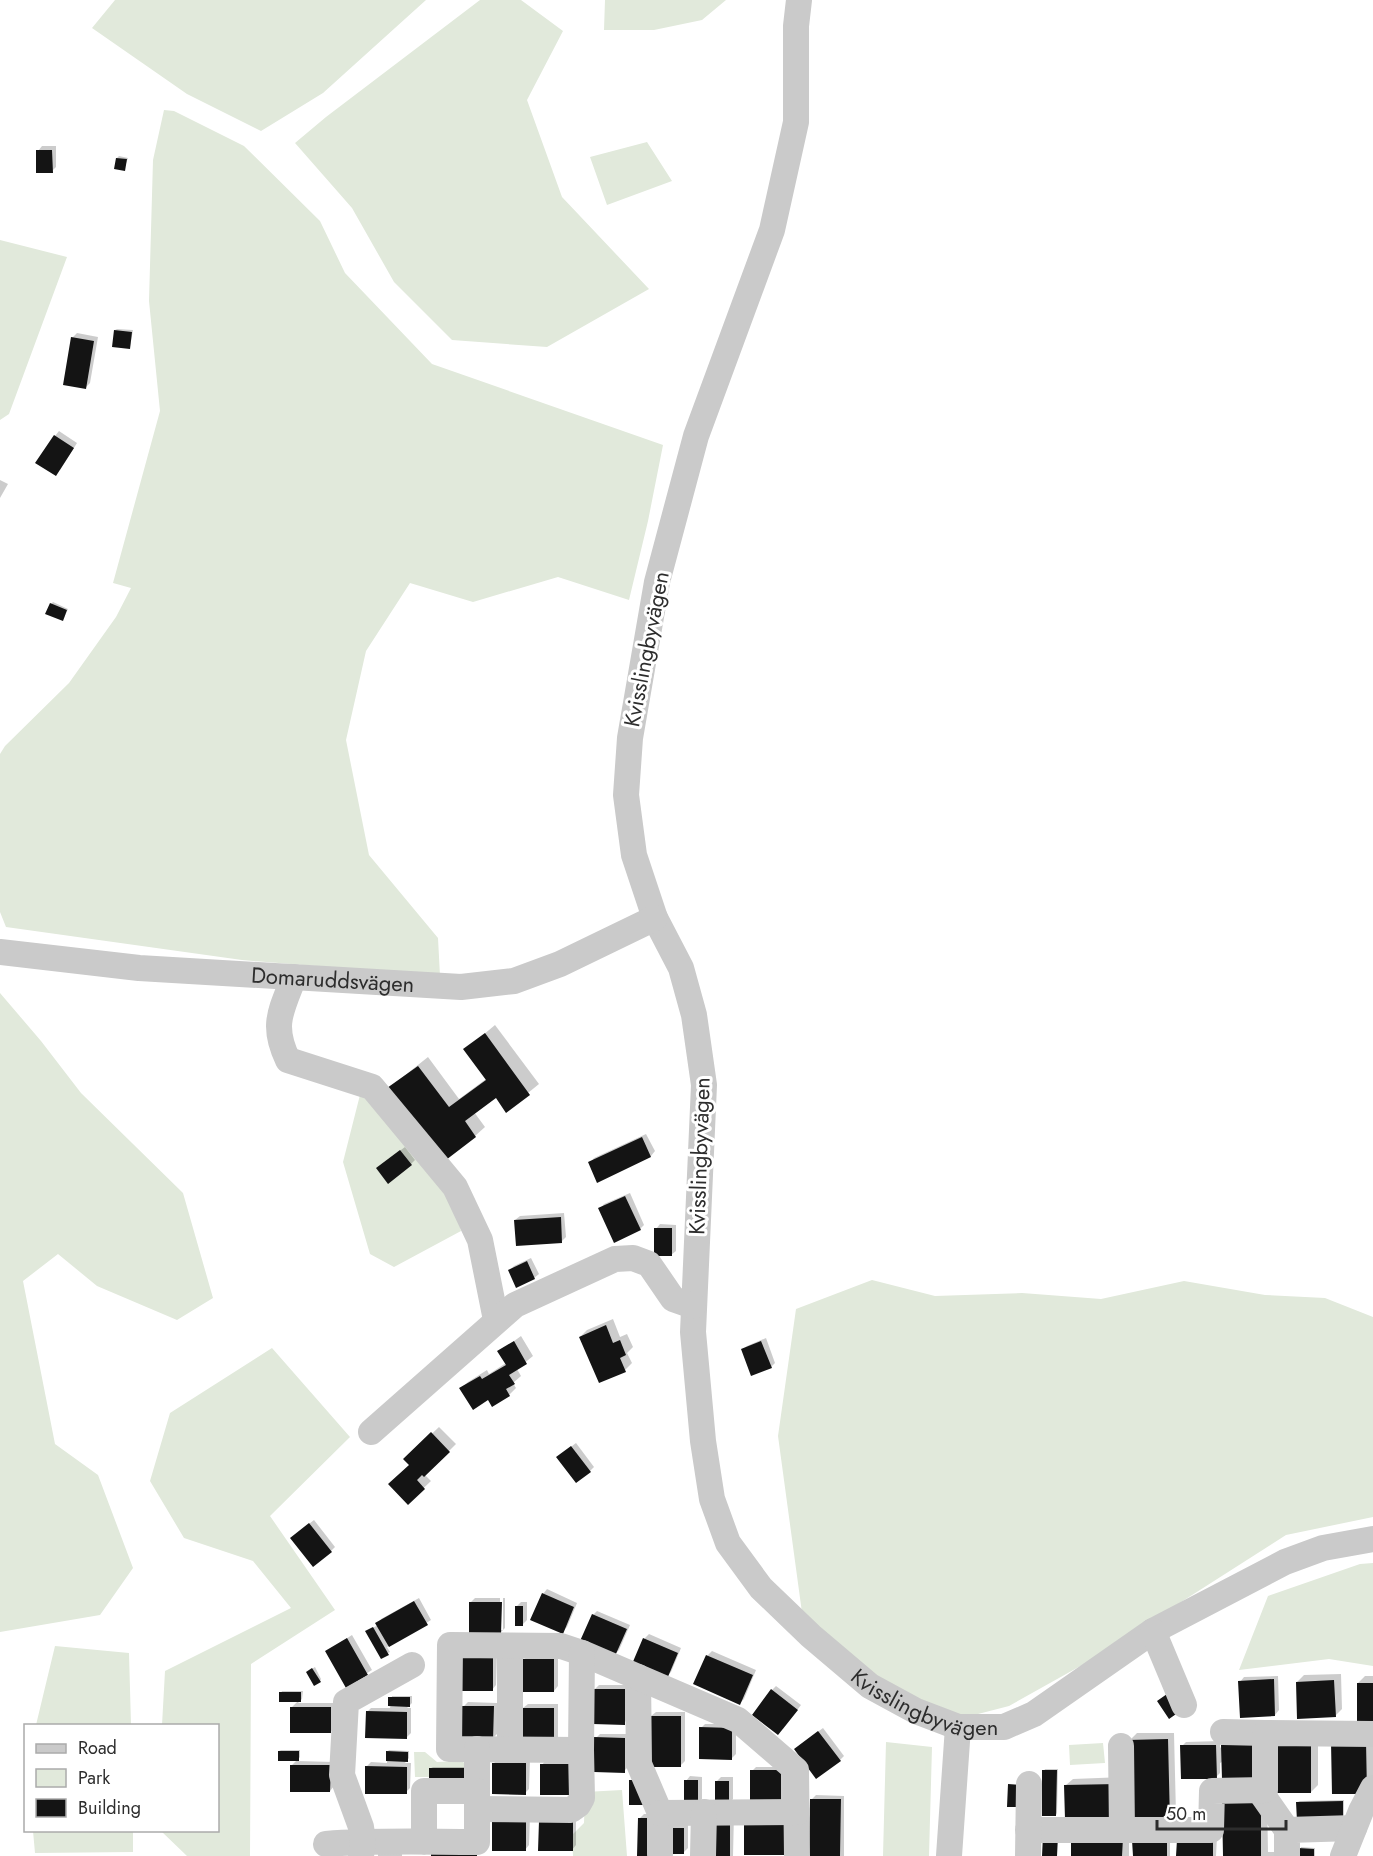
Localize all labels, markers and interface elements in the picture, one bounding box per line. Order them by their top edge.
street label: Kvisslingbyvägen [615,569,677,729]
street label: Domaruddsvägen [250,959,415,1000]
street label: Kvisslingbyvägen [680,1077,718,1235]
street label: Kvisslingbyvägen [844,1661,998,1744]
legend [24,1724,219,1832]
text: Road [78,1735,117,1761]
text: Park [78,1765,110,1791]
scale bar [1157,1793,1286,1831]
text: Building [78,1795,141,1821]
text: 50 m [1166,1801,1206,1827]

